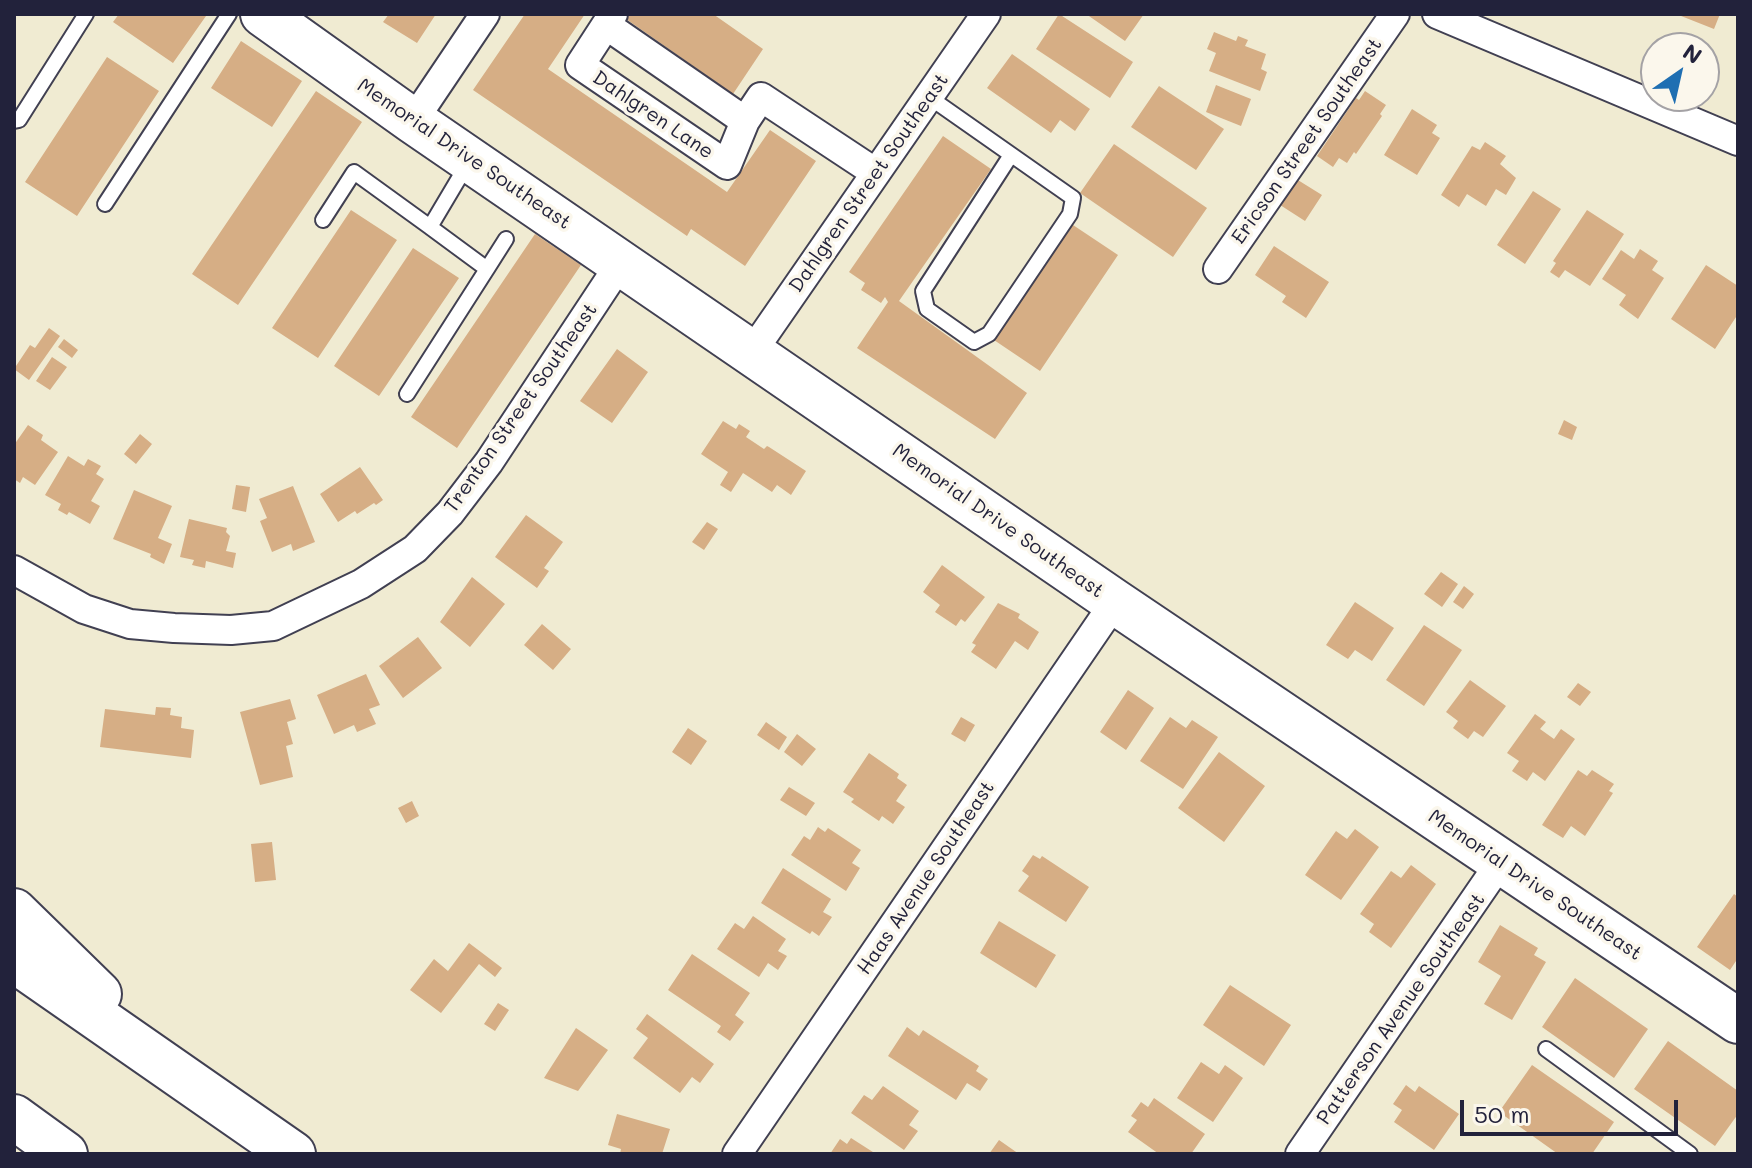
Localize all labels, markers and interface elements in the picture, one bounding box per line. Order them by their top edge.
north arrow [1640,32,1720,112]
street label: Ericson Street Southeast [1227,33,1387,249]
text: N [1678,37,1708,70]
street label: Dahlgren Lane [588,66,718,164]
street label: Dahlgren Street Southeast [784,69,954,297]
street label: Memorial Drive Southeast [352,73,576,235]
street label: Trenton Street Southeast [439,299,603,517]
street label: Memorial Drive Southeast [888,439,1108,603]
street label: Haas Avenue Southeast [852,777,1000,979]
street label: Memorial Drive Southeast [1423,804,1647,966]
street label: Patterson Avenue Southeast [1312,889,1490,1129]
scale bar [1464,1084,1682,1134]
text: 50 m [1474,1098,1530,1129]

